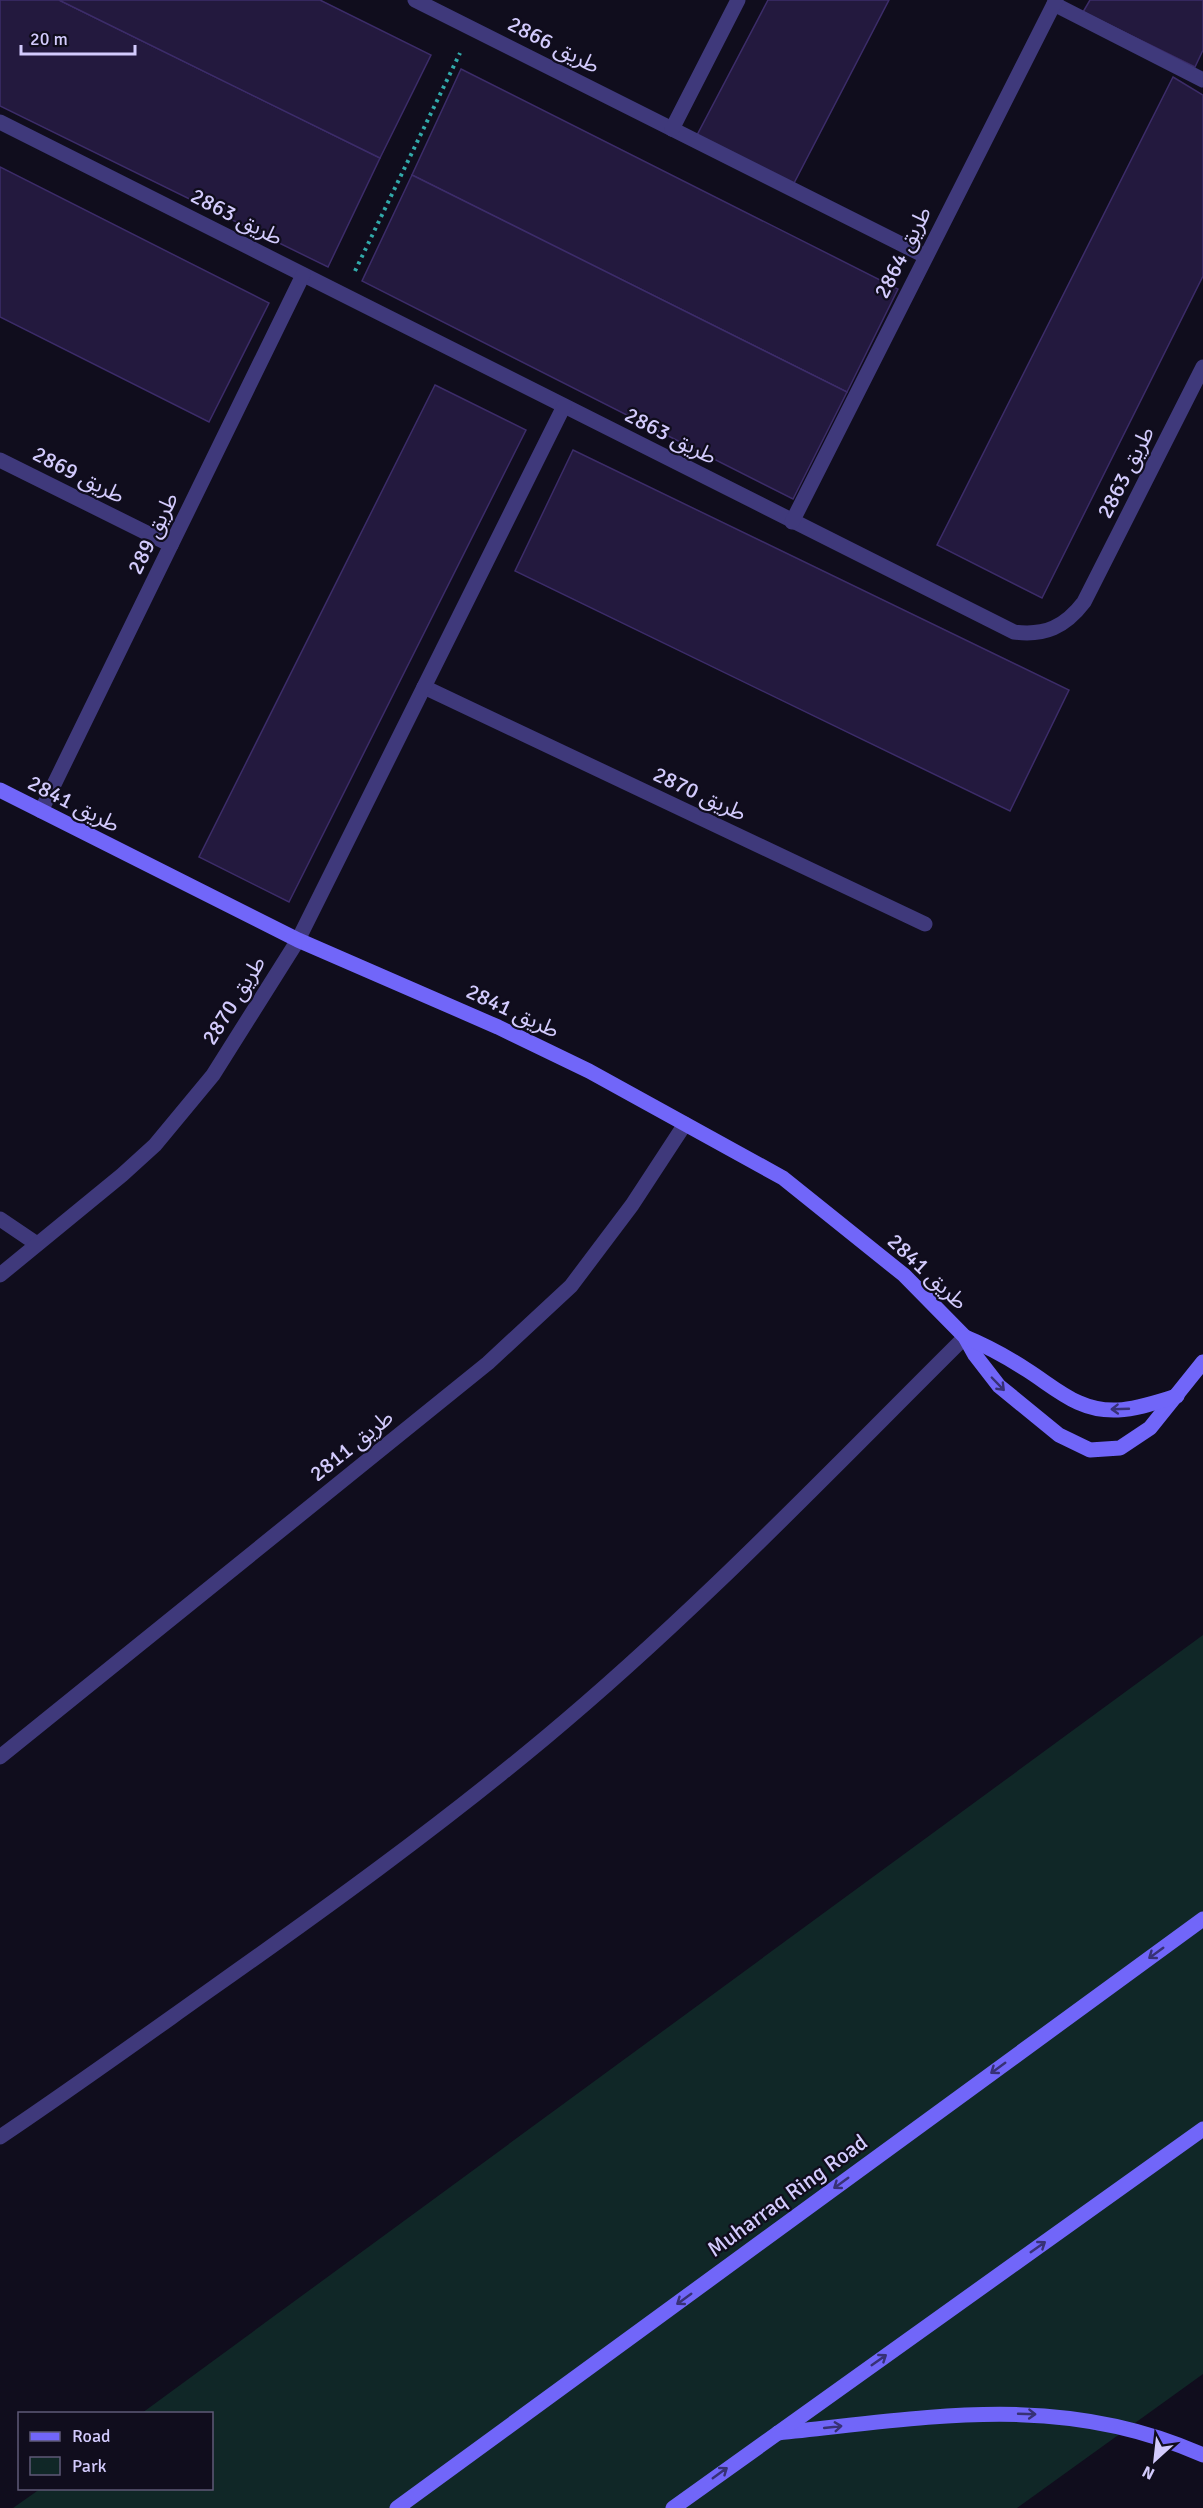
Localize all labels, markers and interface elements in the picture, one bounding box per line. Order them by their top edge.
street label: طريق 2866 [503,10,604,79]
scale bar [21,18,135,56]
text: 20 m [30,28,68,50]
street label: طريق 2863 [186,182,287,251]
street label: طريق 2864 [868,202,937,303]
street label: طريق 2863 [620,401,721,470]
street label: طريق 2863 [1091,422,1160,523]
street label: طريق 2869 [28,440,129,509]
street label: طريق 289 [121,488,184,579]
street label: طريق 2870 [649,760,751,827]
street label: طريق 2841 [23,769,124,838]
street label: طريق 2870 [196,951,271,1050]
street label: طريق 2841 [462,977,564,1044]
street label: طريق 2841 [882,1228,973,1315]
one-way arrow [991,1377,1005,1392]
street label: طريق 2811 [304,1404,399,1487]
one-way arrow [1111,1404,1130,1415]
one-way arrow [1148,1947,1164,1959]
one-way arrow [991,2062,1007,2075]
street label: Muharraq Ring Road [702,2128,873,2263]
one-way arrow [833,2177,849,2190]
one-way arrow [1030,2241,1046,2253]
one-way arrow [676,2292,692,2305]
one-way arrow [870,2354,886,2366]
one-way arrow [1017,2408,1037,2419]
legend [18,2412,213,2490]
one-way arrow [823,2421,843,2432]
text: Road [72,2425,111,2447]
north arrow [1125,2430,1185,2490]
text: Park [72,2455,107,2477]
text: N [1139,2461,1158,2484]
one-way arrow [712,2467,728,2480]

